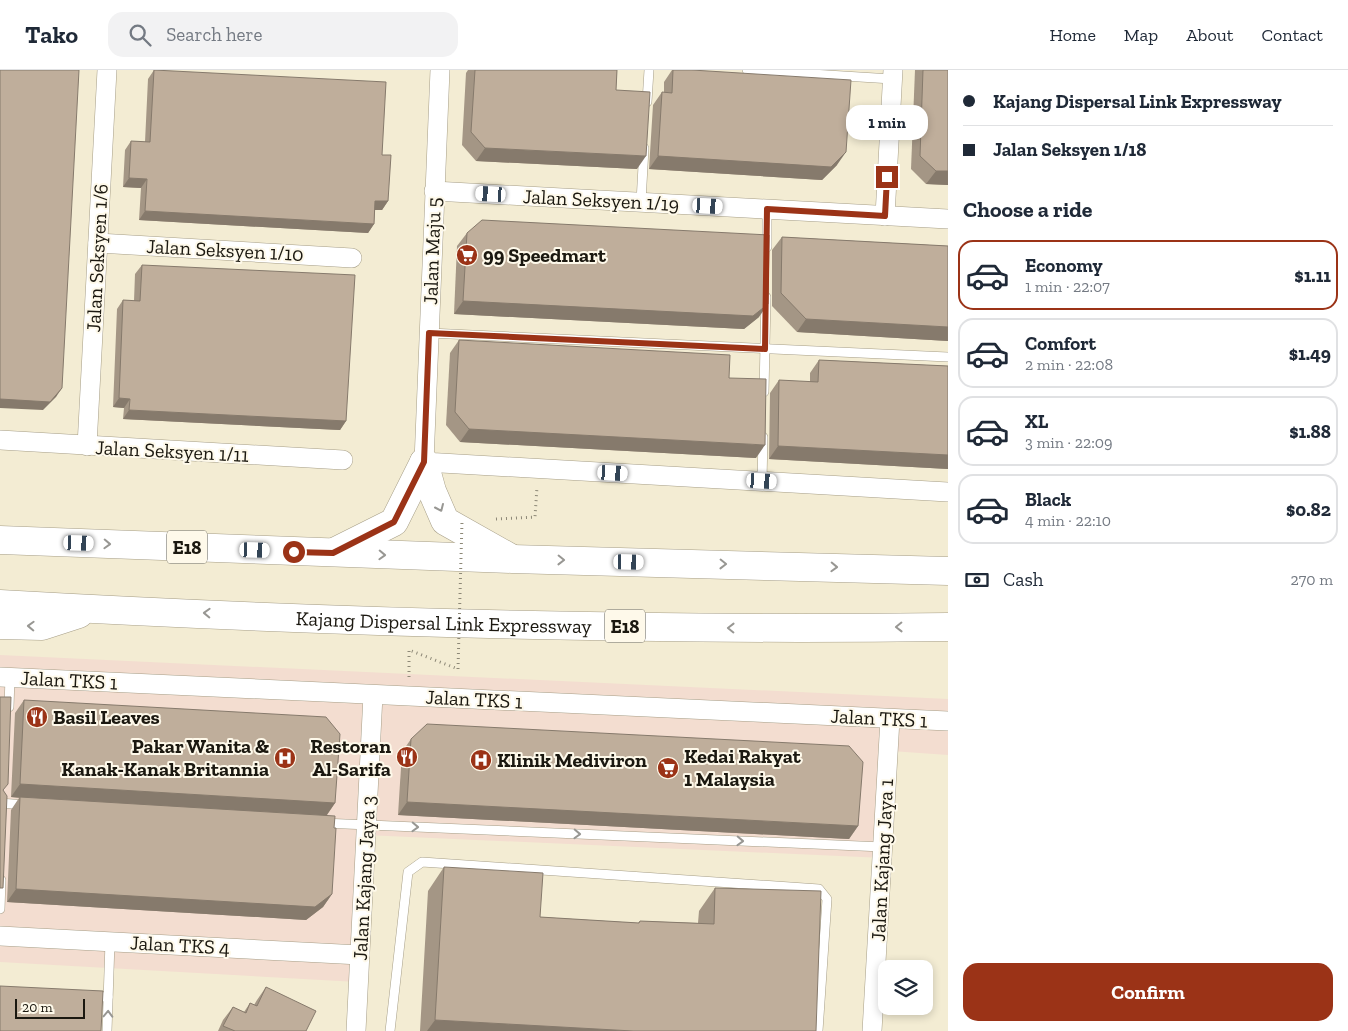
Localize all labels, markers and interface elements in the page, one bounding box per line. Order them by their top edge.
search box [108,12,458,57]
text: Tako [25,20,78,49]
icon: search [126,21,154,49]
text: Search here [166,23,262,46]
text: Home [1049,24,1096,46]
text: Map [1124,24,1158,46]
text: About [1186,24,1233,46]
text: Contact [1261,24,1323,46]
text: Kajang Dispersal Link Expressway [993,90,1282,113]
callout: 1 min [846,104,928,140]
text: 1 min [868,113,906,132]
text: Jalan Seksyen 1/18 [993,138,1146,161]
route end [876,166,898,188]
street label: Jalan Seksyen 1/6 [81,183,113,333]
street label: Jalan Seksyen 1/19 [522,184,680,216]
car [475,186,506,202]
text: Choose a ride [963,196,1093,223]
street label: Jalan Maju 5 [418,197,446,305]
car [692,198,723,214]
street label: Jalan Seksyen 1/10 [146,234,304,266]
supermarket icon: 99 Speedmart [455,243,479,267]
place label: 99 Speedmart [483,243,607,267]
icon: car [965,253,1010,298]
text: Economy [1025,254,1103,277]
text: $1.11 [1294,264,1331,287]
text: 1 min · 22:07 [1025,277,1110,296]
icon: car [965,331,1010,376]
text: Comfort [1025,332,1096,355]
text: $1.49 [1289,342,1331,365]
text: 2 min · 22:08 [1025,355,1113,374]
icon: car [965,409,1010,454]
text: XL [1025,410,1048,433]
text: $1.88 [1289,420,1331,443]
text: 3 min · 22:09 [1025,433,1112,452]
street label: Jalan Seksyen 1/11 [95,435,250,467]
car [597,465,628,481]
car [746,473,777,489]
icon: car [965,487,1010,532]
text: Black [1025,488,1071,511]
text: $0.82 [1286,498,1331,521]
one-way arrow [433,503,444,512]
text: 4 min · 22:10 [1025,511,1111,530]
road number: E18 [167,531,207,564]
car [63,535,94,551]
one-way arrow [103,539,111,549]
route start [283,541,305,563]
car [239,542,270,558]
one-way arrow [378,549,386,560]
car [613,554,644,570]
one-way arrow [557,555,565,566]
one-way arrow [720,559,728,569]
one-way arrow [830,562,838,572]
icon: cash [963,566,991,594]
text: Cash [1003,568,1043,591]
text: 270 m [1291,570,1333,589]
street label: Kajang Dispersal Link Expressway [295,606,592,638]
one-way arrow [202,608,210,619]
road number: E18 [605,610,645,642]
one-way arrow [27,621,34,631]
one-way arrow [895,622,903,633]
one-way arrow [727,623,734,633]
street label: Jalan TKS 1 [20,665,118,695]
street label: Jalan TKS 1 [425,684,523,714]
street label: Jalan TKS 1 [830,703,928,733]
restaurant icon: Basil Leaves [25,705,49,729]
place label: Basil Leaves [53,705,160,729]
place label: Pakar Wanita & Kanak-Kanak Britannia [61,734,269,781]
place label: Restoran Al-Sarifa [310,734,391,781]
place label: Kedai Rakyat 1 Malaysia [684,744,802,791]
restaurant icon: Restoran Al-Sarifa [395,745,419,769]
hospital icon: Pakar Wanita & Kanak-Kanak Britannia [273,746,297,770]
hospital icon: Klinik Mediviron [469,748,493,772]
place label: Klinik Mediviron [497,748,647,772]
supermarket icon: Kedai Rakyat 1 Malaysia [656,756,680,780]
street label: Jalan Kajang Jaya 1 [866,778,898,942]
street label: Jalan Kajang Jaya 3 [348,795,380,961]
one-way arrow [411,822,419,833]
one-way arrow [574,829,581,839]
one-way arrow [736,836,744,846]
street label: Jalan TKS 4 [129,930,231,960]
map controls [878,960,933,1015]
button: layers [878,960,933,1015]
button: Confirm [963,963,1333,1021]
scale bar [15,996,85,1019]
text: 20 m [22,999,53,1016]
one-way arrow [103,1010,113,1018]

